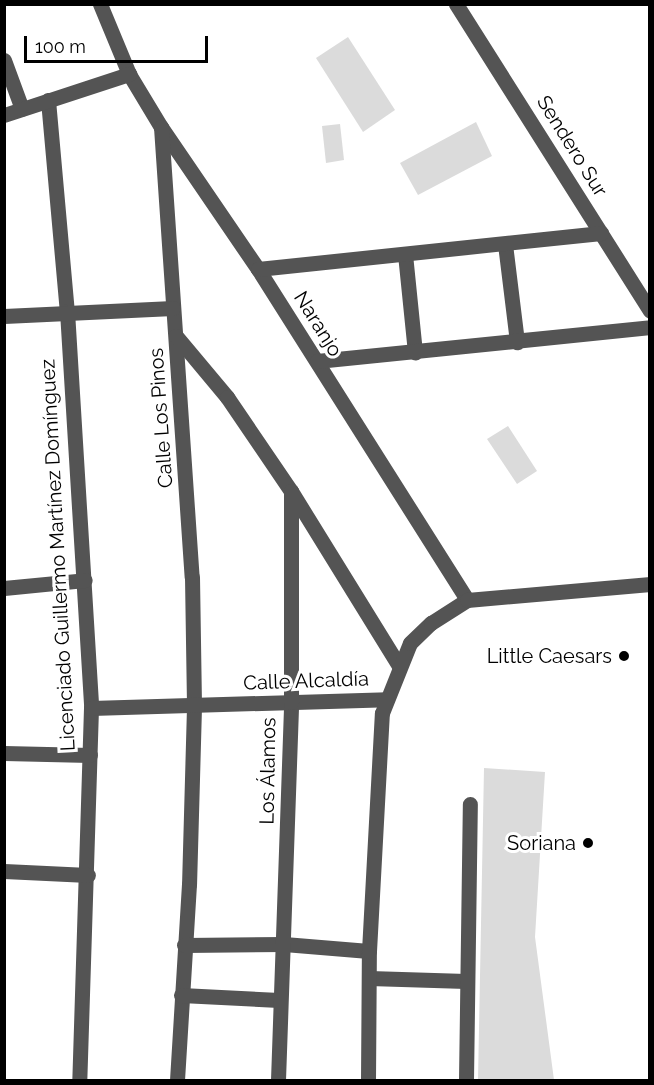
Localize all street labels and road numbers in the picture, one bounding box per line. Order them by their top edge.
street label: Sendero Sur [531,91,613,201]
street label: Naranjo [289,287,347,361]
street label: Calle Los Pinos [144,347,178,489]
street label: Licenciado Guillermo Martínez Domínguez [36,358,80,752]
street label: Calle Alcaldía [242,667,370,695]
street label: Los Álamos [255,717,281,825]

